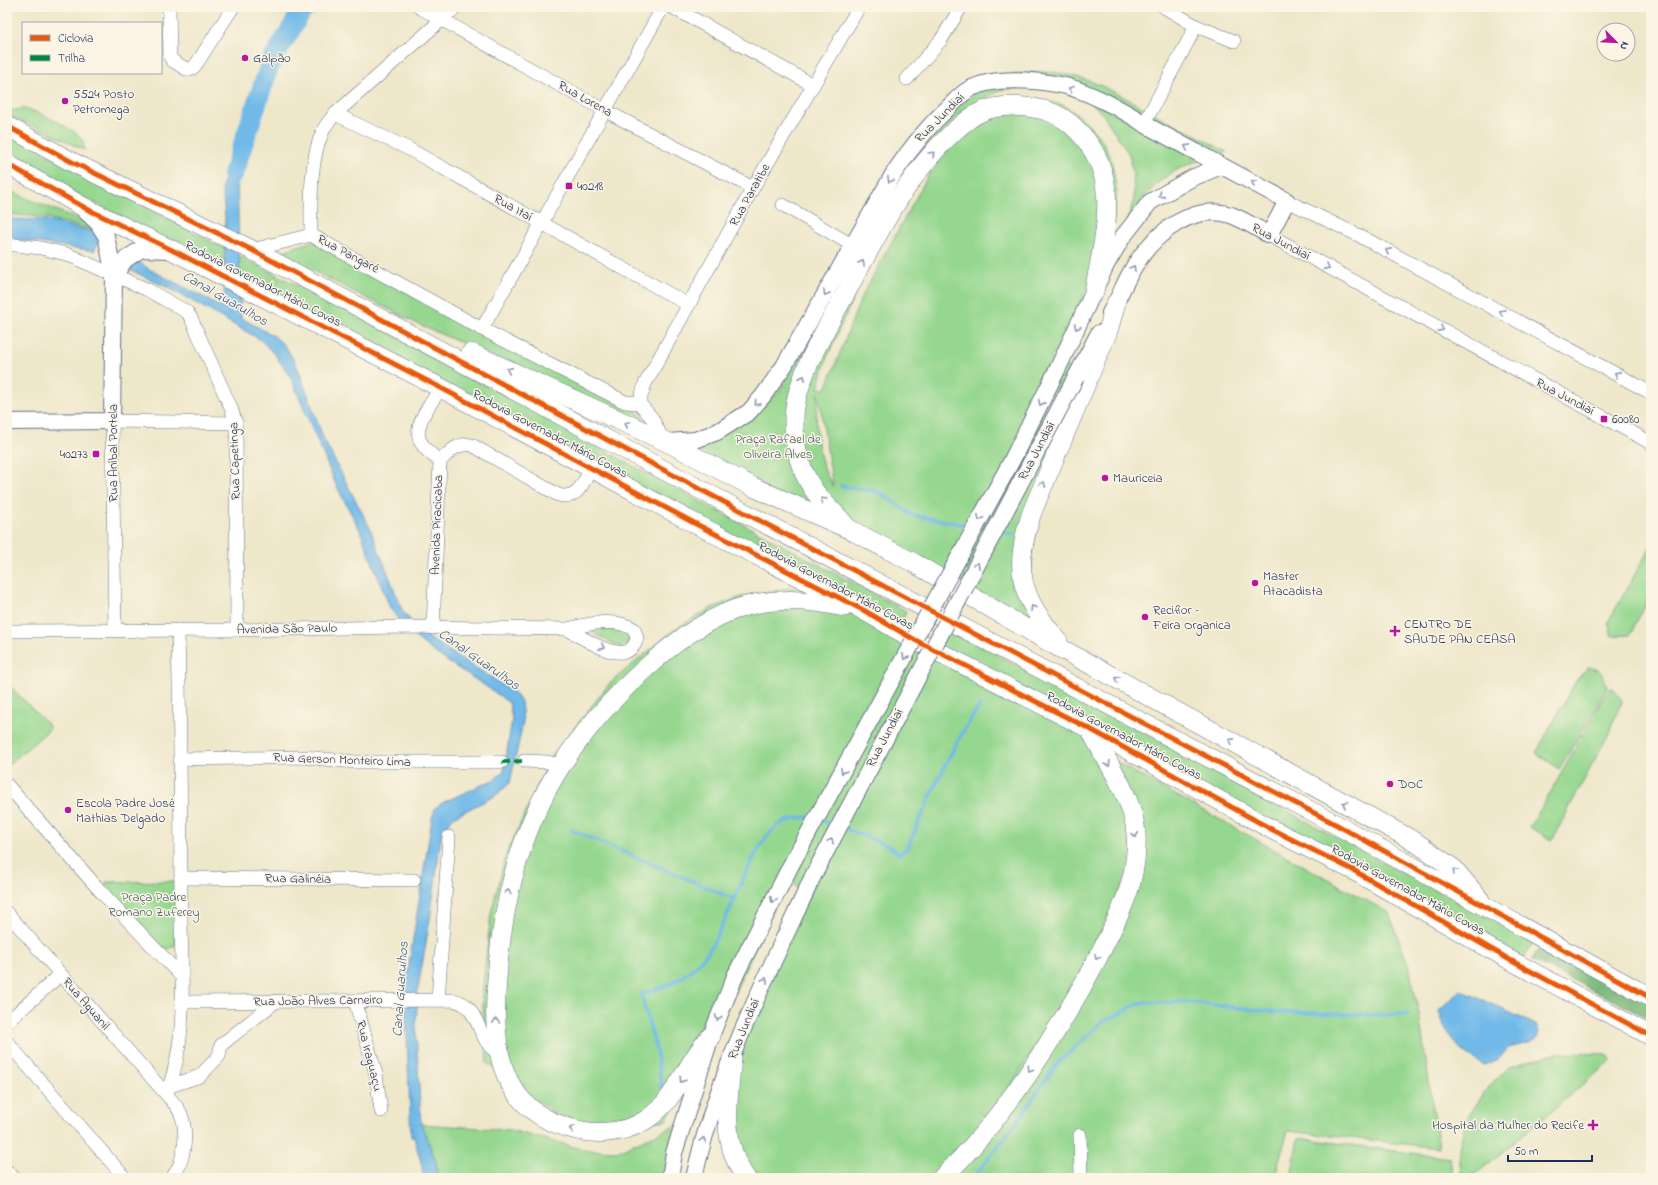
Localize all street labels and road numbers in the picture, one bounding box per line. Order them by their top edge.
street label: Rua Lorena [554,76,616,122]
street label: Rua Jundiaí [911,89,969,147]
street label: Rua Paratibe [725,160,775,230]
street label: Rua Itaí [490,190,536,226]
street label: Rua Jundiaí [1248,219,1314,265]
street label: Rua Pangaré [313,230,383,279]
street label: Rodovia Governador Mário Covas [181,236,345,332]
street label: Rua Jundiaí [1532,374,1598,420]
street label: Rodovia Governador Mário Covas [469,385,632,483]
street label: Rua Aníbal Portela [104,404,123,502]
street label: Rua Jundiaí [1014,418,1060,484]
street label: Rua Capetinga [224,422,247,500]
street label: Avenida Piracicaba [426,474,448,576]
street label: Rodovia Governador Mário Covas [755,537,918,635]
street label: Avenida São Paulo [237,619,338,639]
street label: Rodovia Governador Mário Covas [1043,687,1206,785]
street label: Rua Jundiaí [862,705,908,771]
street label: Rua Gerson Monteiro Lima [273,748,411,772]
street label: Rodovia Governador Mário Covas [1327,840,1489,941]
street label: Rua Galinéia [265,869,331,889]
street label: Rua Aguanil [57,974,114,1035]
street label: Rua João Alves Carneiro [253,990,383,1012]
street label: Rua Jundiaí [723,996,765,1062]
street label: Rua Iraguaçu [350,1019,387,1094]

